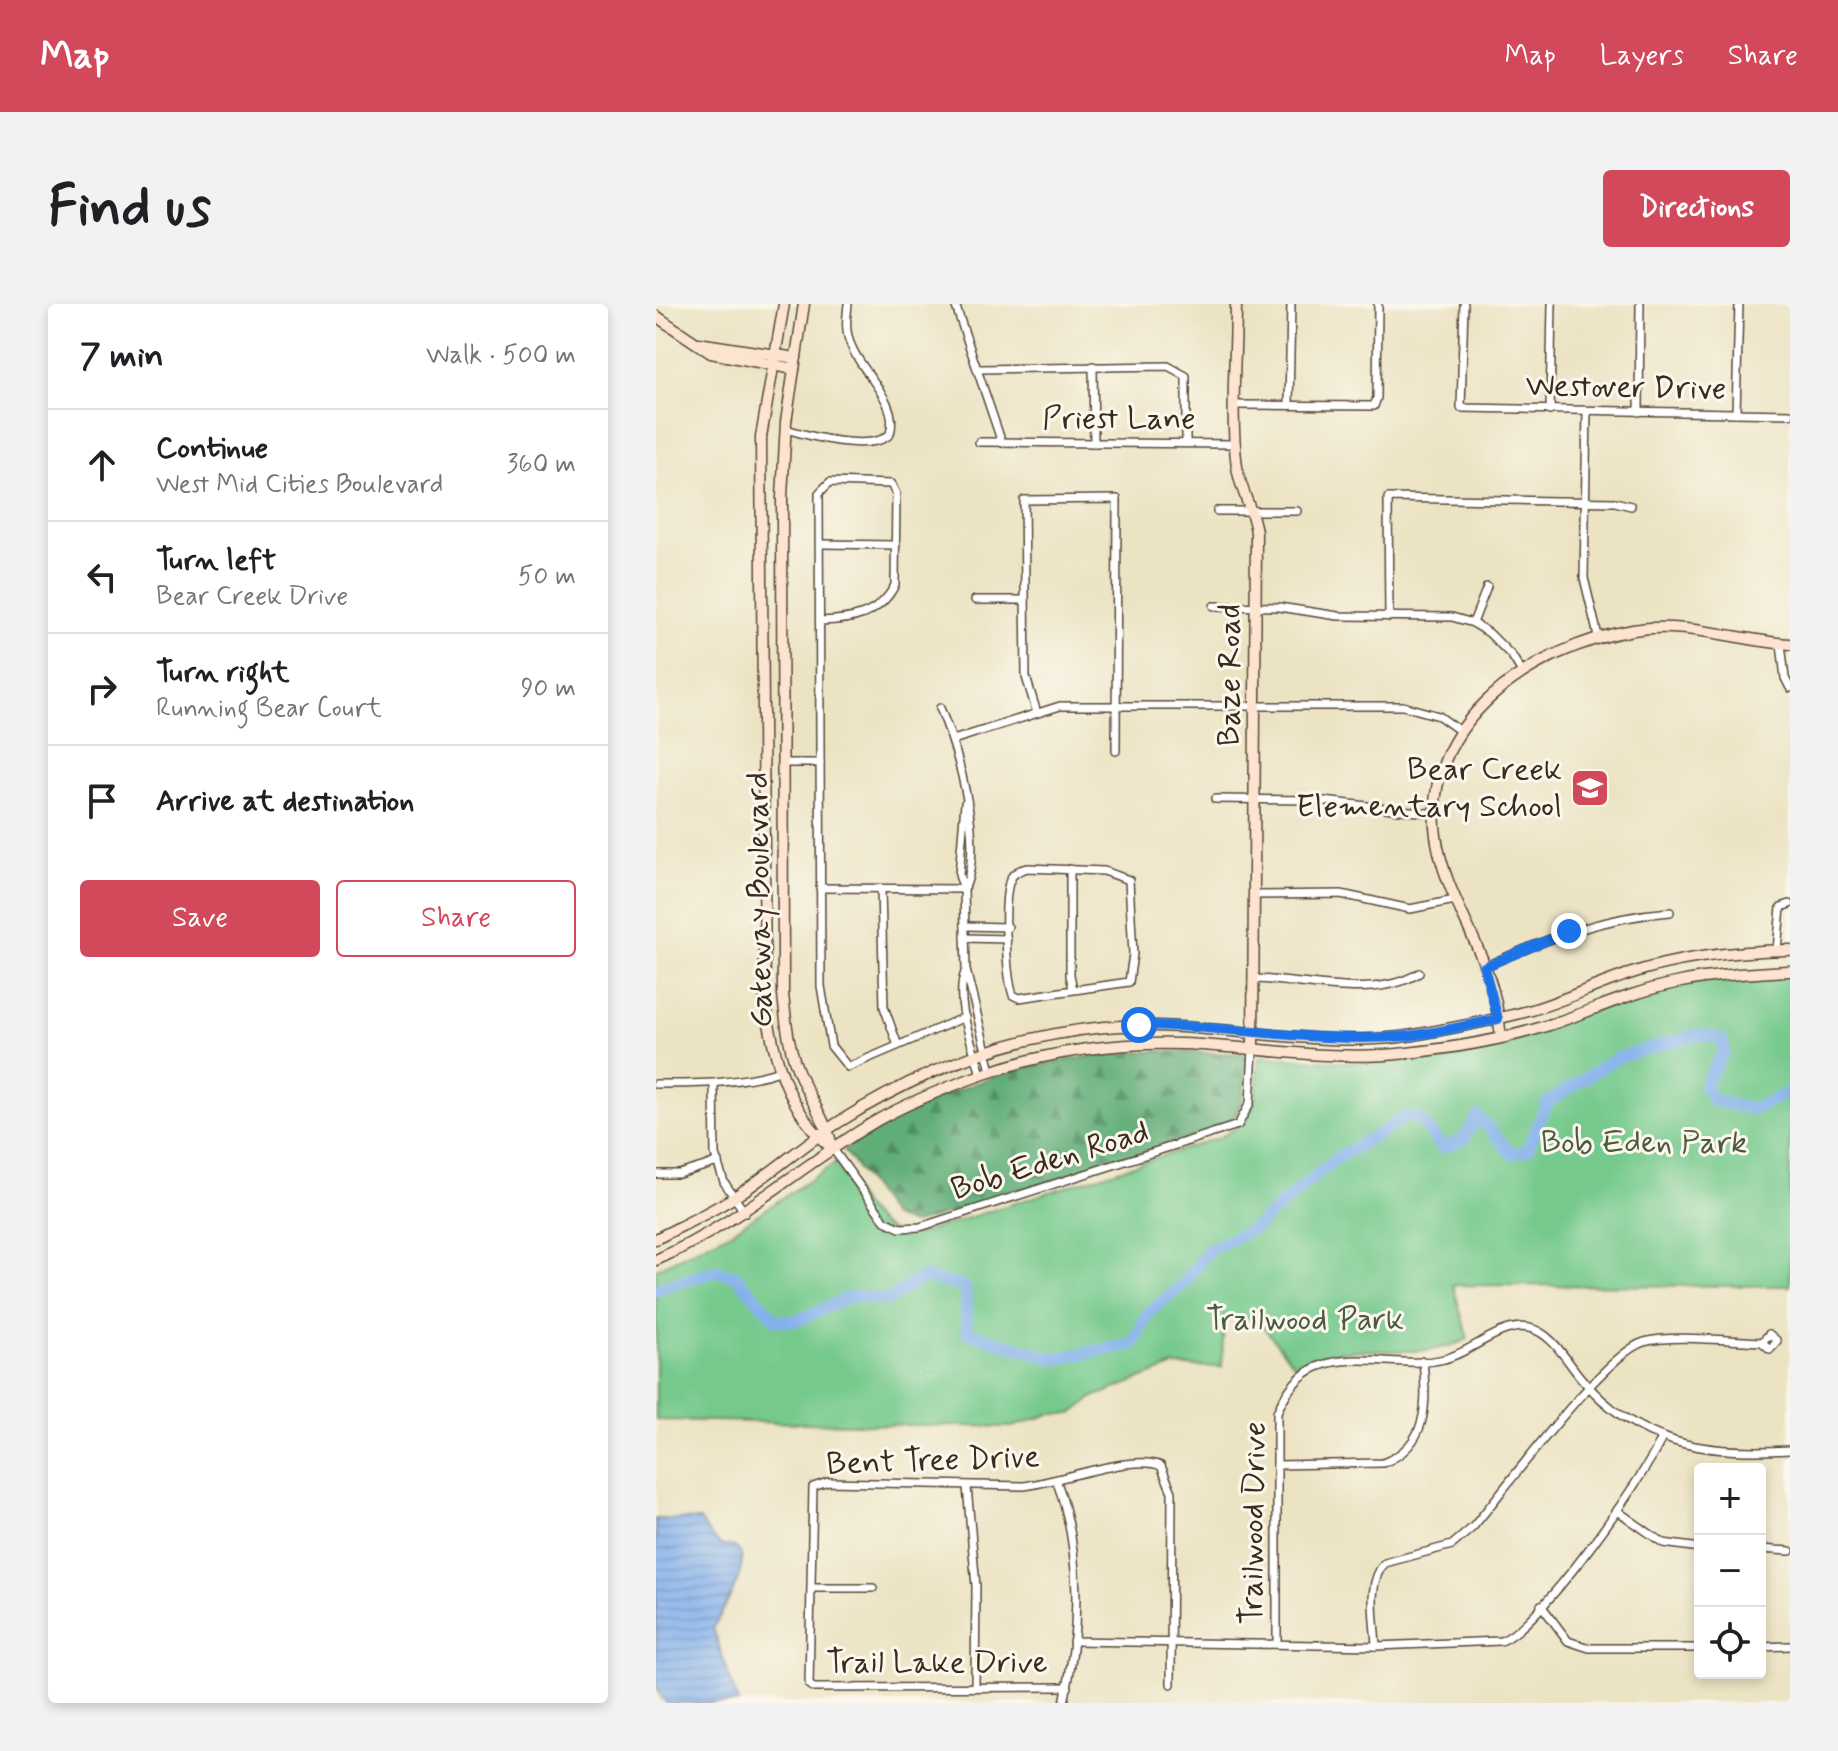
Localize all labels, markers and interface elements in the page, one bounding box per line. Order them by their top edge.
text: Map [40,32,110,81]
text: Map [1505,38,1556,75]
text: Layers [1600,38,1684,75]
text: Share [1728,38,1798,75]
button: Directions [1603,170,1790,247]
text: Find us [48,172,211,245]
text: 7 min [80,334,164,379]
text: Walk · 500 m [426,339,576,373]
street label: Westover Drive [1525,365,1727,411]
street label: Priest Lane [1042,398,1196,440]
text: Continue [156,429,268,468]
icon: ahead [80,443,124,487]
text: 360 m [507,448,576,482]
text: West Mid Cities Boulevard [156,468,443,502]
text: Turn left [156,541,276,580]
icon: left [80,555,124,599]
text: 50 m [518,560,576,594]
text: Bear Creek Drive [156,580,348,614]
street label: Baze Road [1209,604,1251,746]
text: Turn right [156,653,289,692]
icon: right [80,667,124,711]
text: 90 m [521,672,576,706]
text: Running Bear Court [156,692,382,726]
place label: Bear Creek Elementary School [1296,749,1562,828]
school or university icon: Bear Creek Elementary School [1569,767,1611,809]
street label: Gateway Boulevard [737,772,783,1028]
icon: arrive [80,779,124,823]
text: Arrive at destination [156,782,414,821]
button: Save [80,880,320,957]
button: Share [336,880,576,957]
route end [1551,913,1587,949]
route start [1121,1007,1157,1043]
street label: Bob Eden Road [946,1111,1154,1211]
park label: Bob Eden Park [1541,1122,1747,1164]
park label: Trailwood Park [1206,1299,1404,1341]
street label: Trailwood Drive [1231,1421,1277,1625]
street label: Bent Tree Drive [826,1436,1040,1486]
map controls [1694,1463,1766,1679]
button: + [1694,1463,1766,1535]
button: − [1694,1535,1766,1607]
button: locate [1694,1607,1766,1679]
street label: Trail Lake Drive [826,1642,1048,1684]

